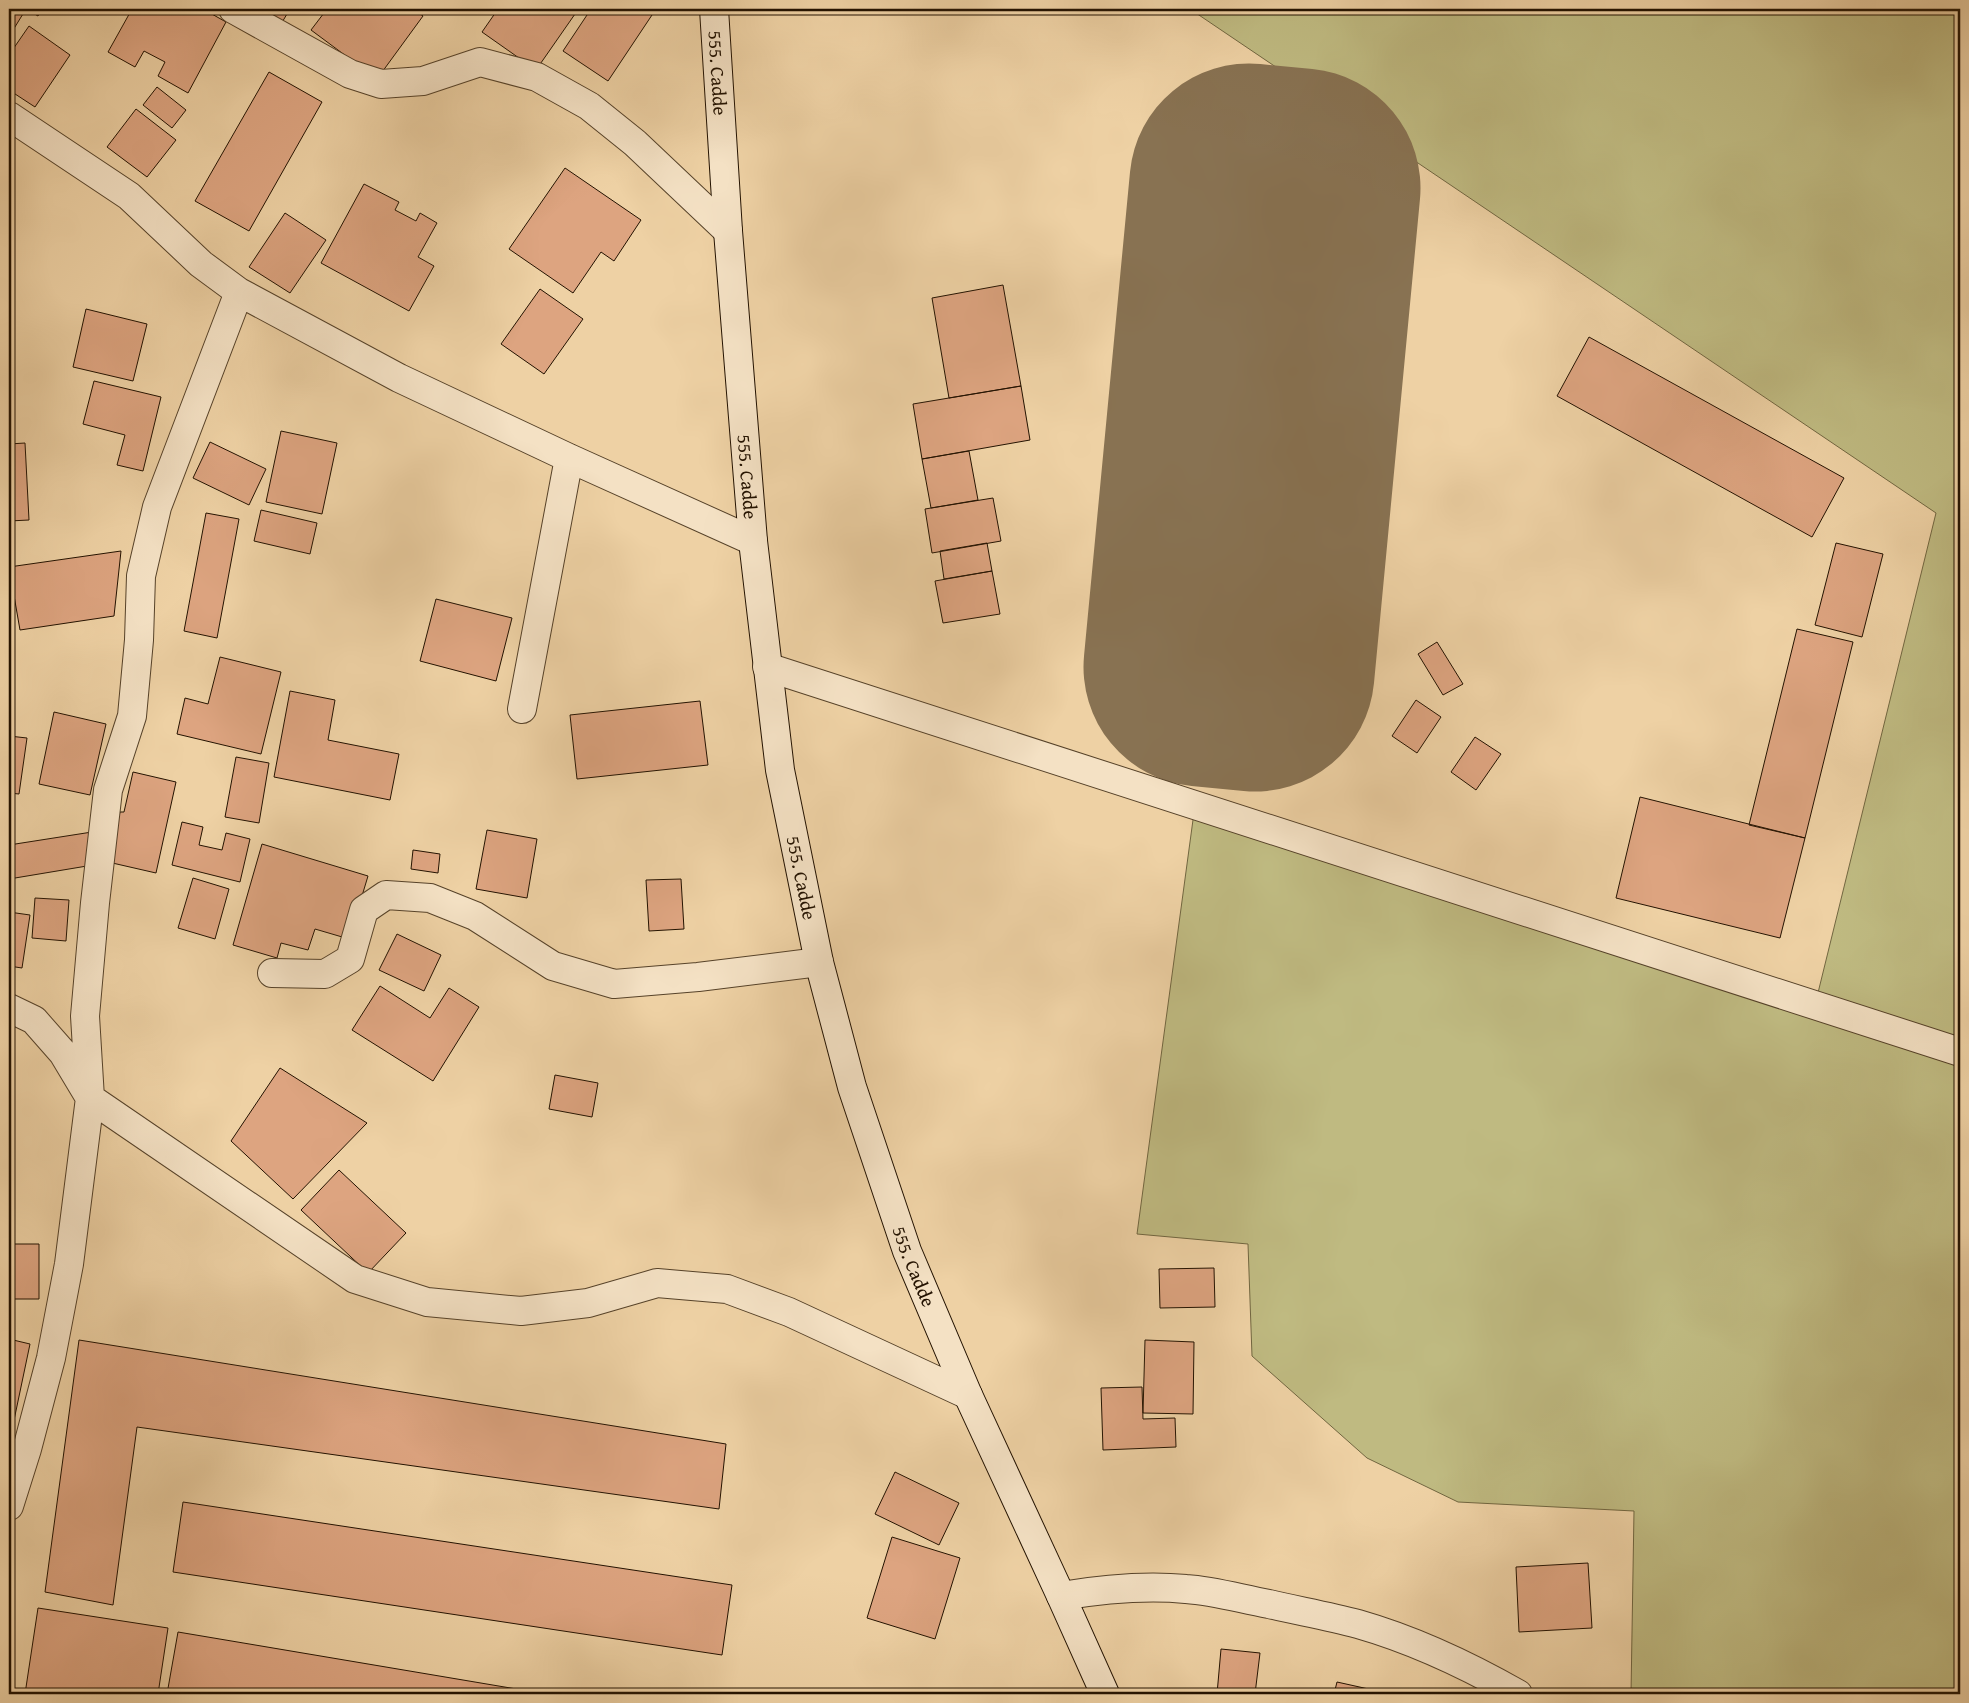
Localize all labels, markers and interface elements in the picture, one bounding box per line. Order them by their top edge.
street label: 555. Cadde [701,30,735,116]
street label: 555. Cadde [730,433,765,520]
street label: 555. Cadde [780,833,824,922]
street label: 555. Cadde [886,1222,943,1311]

